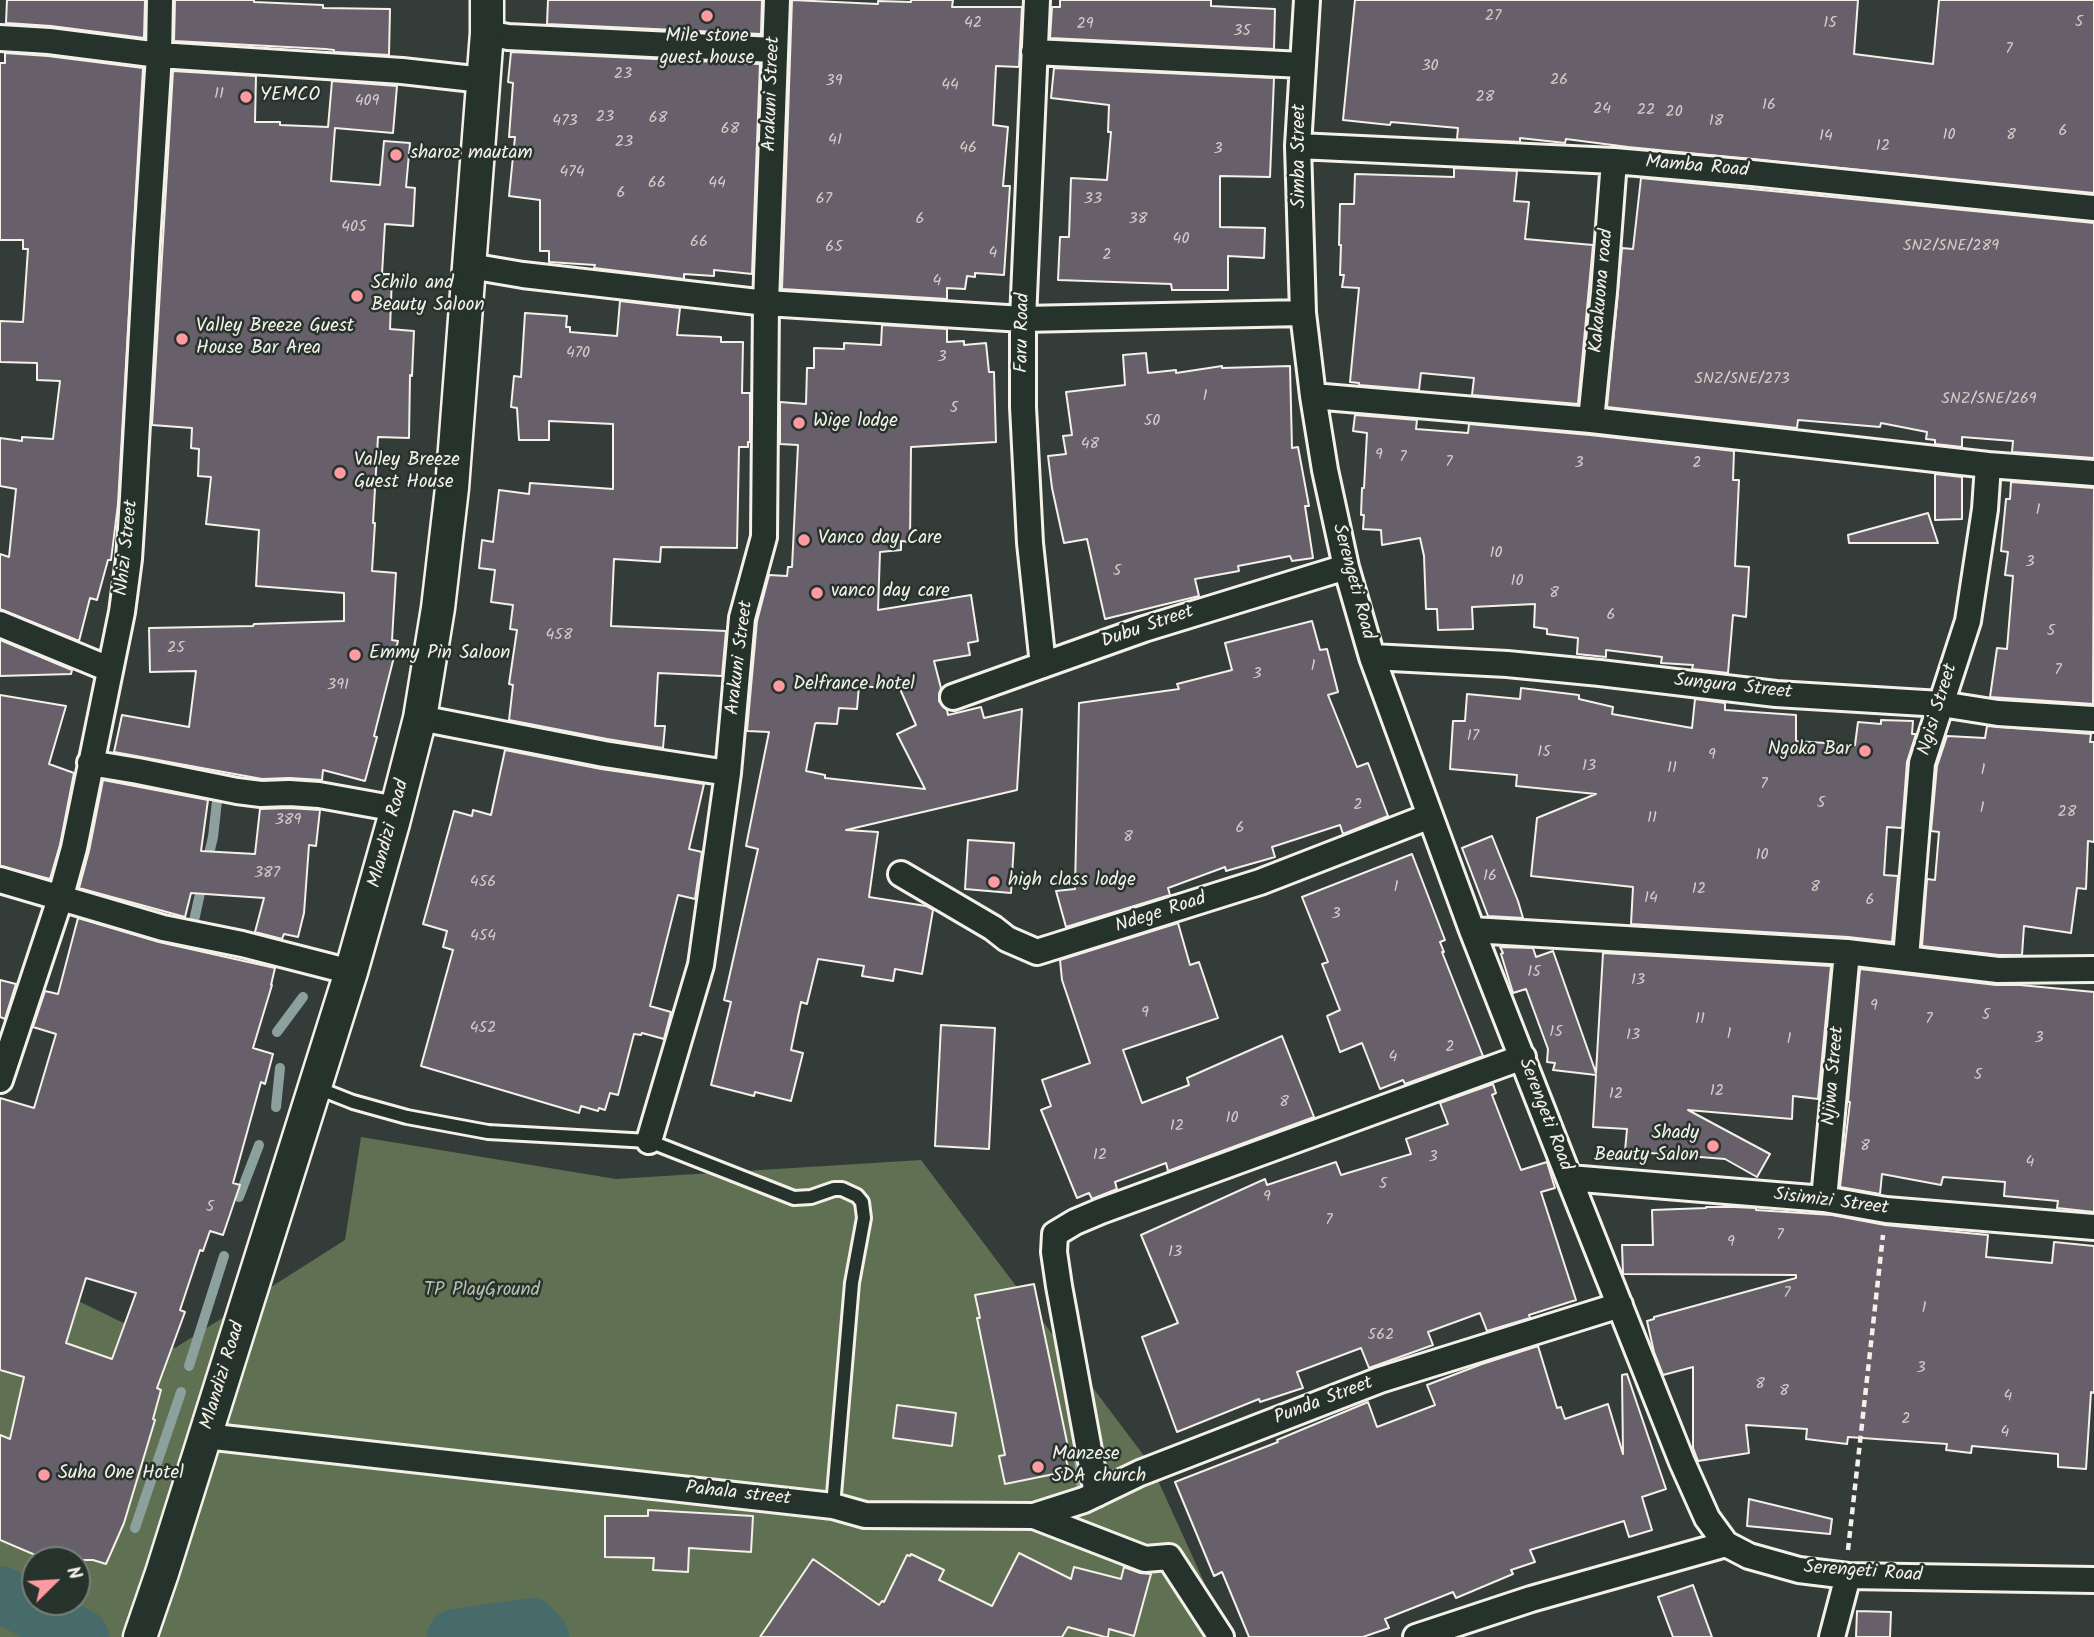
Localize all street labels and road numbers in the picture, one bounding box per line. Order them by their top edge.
street label: Arakuni Street [760,36,786,152]
street label: Simba Street [1290,104,1312,208]
street label: Mamba Road [1644,152,1750,184]
street label: Kakakuona road [1586,228,1620,354]
street label: Faru Road [1012,293,1036,373]
street label: Nhizi Street [112,499,144,597]
street label: Serengeti Road [1326,522,1378,642]
street label: Arakuni Street [723,599,759,717]
street label: Dubu Street [1099,602,1197,654]
street label: Ngisi Street [1914,661,1964,759]
street label: Sungura Street [1673,670,1793,706]
street label: Mlandizi Road [365,777,415,891]
street label: Ndege Road [1113,889,1209,939]
street label: Njiwa Street [1819,1025,1851,1127]
street label: Serengeti Road [1512,1055,1576,1175]
street label: Sisimizi Street [1772,1185,1890,1221]
street label: Mlandizi Road [197,1319,251,1433]
street label: Punda Street [1271,1373,1377,1431]
street label: Pahala street [684,1478,792,1512]
street label: Serengeti Road [1803,1557,1923,1589]

